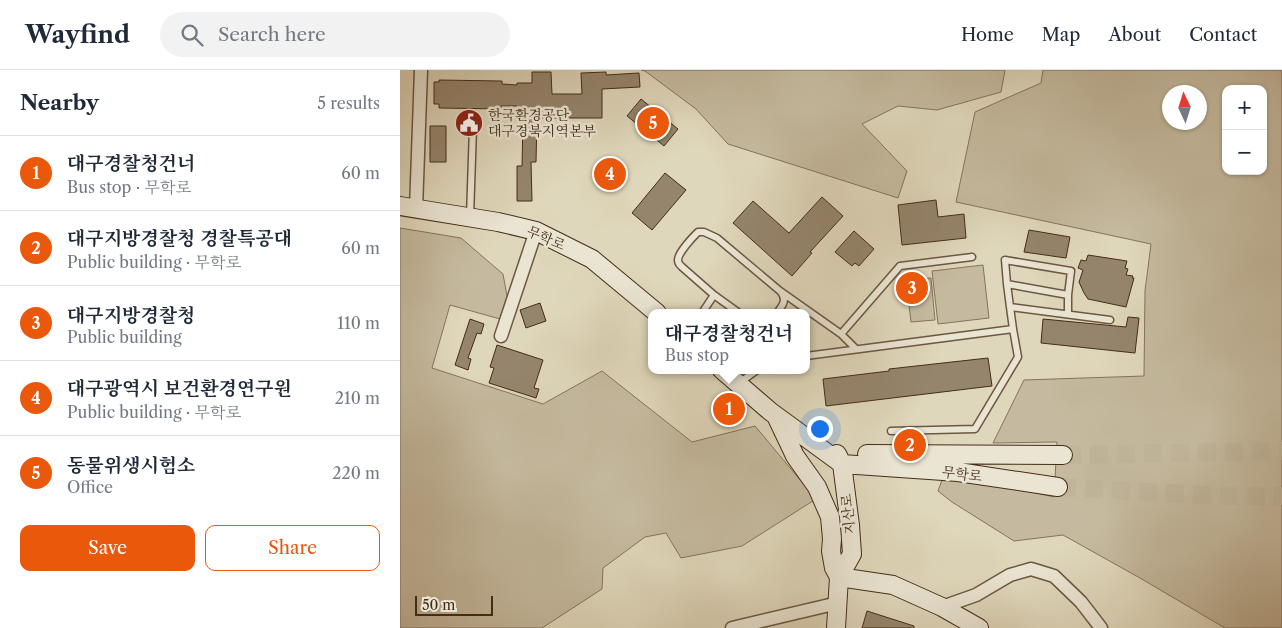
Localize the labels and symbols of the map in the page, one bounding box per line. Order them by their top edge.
north arrow [1162,85,1207,130]
pin: 5 [637,104,669,142]
place label: 한국환경공단 대구경북지역본부 [488,106,597,140]
public building icon: 한국환경공단 대구경북지역본부 [454,108,484,138]
pin: 4 [594,155,626,193]
street label: 무학로 [524,222,569,254]
pin: 3 [896,269,928,307]
pin: 1 [713,390,745,428]
your location [807,416,833,442]
pin: 2 [894,426,926,464]
street label: 무학로 [941,463,984,485]
street label: 지산로 [837,492,859,535]
scale bar [415,593,492,616]

